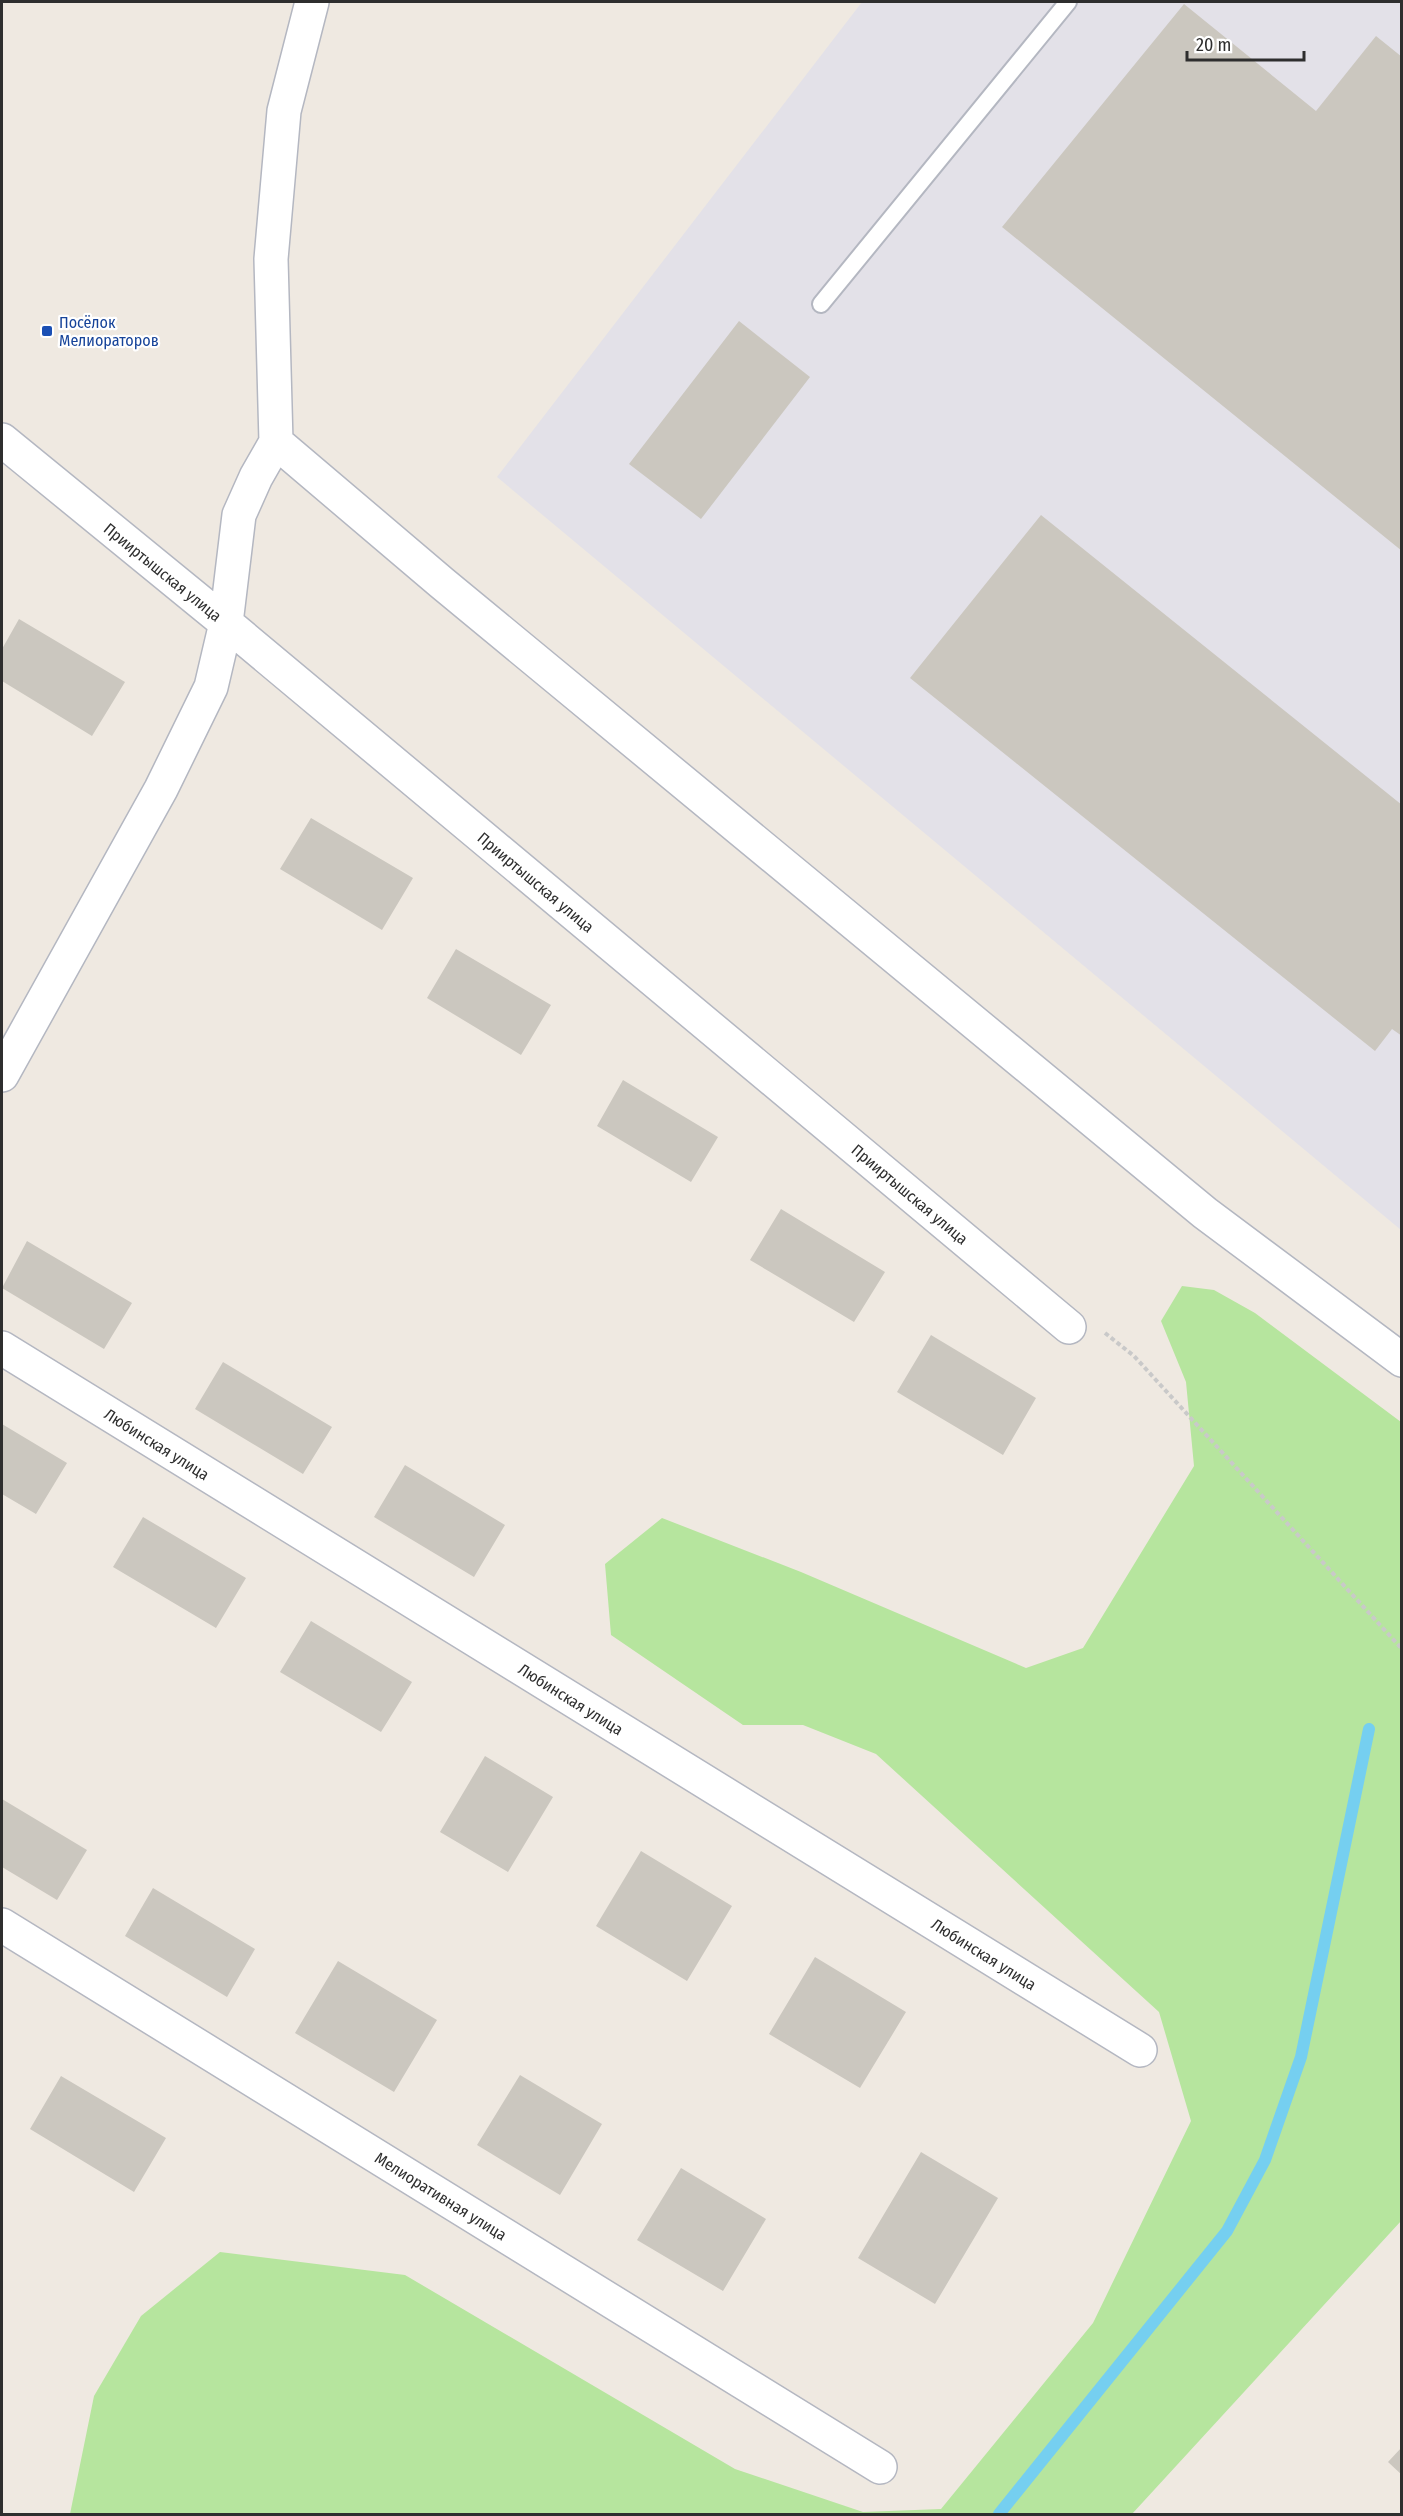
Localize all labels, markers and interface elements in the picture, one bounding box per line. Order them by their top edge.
scale bar [1187,24,1304,62]
text: 20 m [1196,34,1231,56]
place label: Посёлок Мелиораторов [59,313,159,350]
marker: Посёлок Мелиораторов [40,324,54,338]
street label: Прииртышская улица [100,519,225,626]
street label: Прииртышская улица [474,828,598,937]
street label: Прииртышская улица [848,1140,972,1249]
street label: Любинская улица [101,1405,213,1484]
street label: Любинская улица [515,1660,627,1739]
street label: Любинская улица [928,1915,1040,1994]
street label: Мелиоративная улица [371,2148,510,2245]

